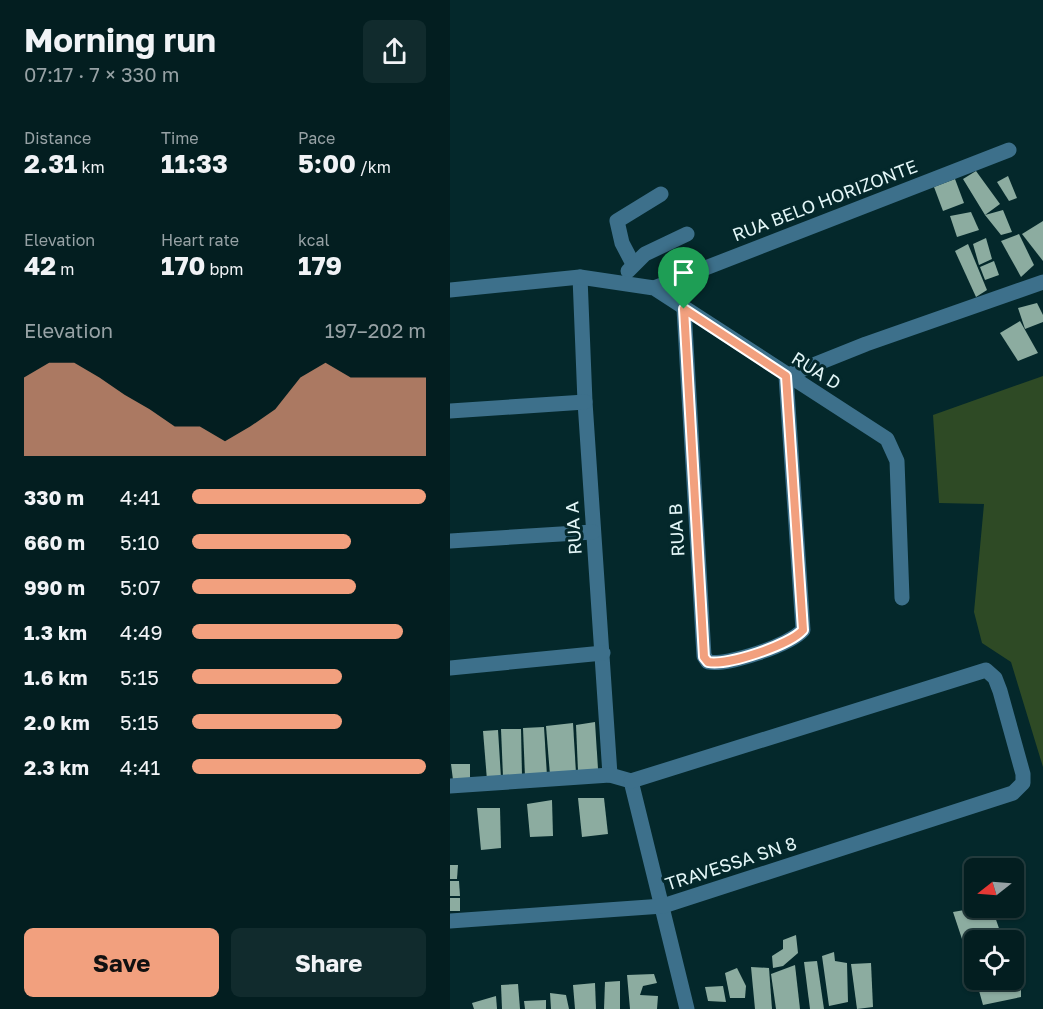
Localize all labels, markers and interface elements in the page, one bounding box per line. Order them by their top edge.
text: Morning run [24,20,216,59]
button: share [363,20,426,83]
text: 07:17 · 7 × 330 m [24,62,179,86]
text: Distance [24,128,91,148]
text: Time [161,128,199,148]
text: Pace [298,128,335,148]
text: 2.31 [24,148,77,179]
text: 11:33 [161,148,228,179]
text: 5:00 [298,148,356,179]
street label: RUA BELO HORIZONTE [729,155,920,246]
text: km [77,157,105,177]
text: /km [356,157,391,177]
text: Elevation [24,230,95,250]
text: Heart rate [161,230,239,250]
text: kcal [298,230,330,250]
pin [658,247,709,309]
text: 42 [24,250,56,281]
text: 170 [161,250,205,281]
text: 179 [298,250,342,281]
icon: arrive [667,256,700,289]
text: m [56,259,74,279]
text: bpm [205,259,243,279]
text: Elevation [24,318,113,342]
text: 197–202 m [325,318,426,342]
street label: RUA D [788,347,845,394]
text: 330 m [24,485,84,509]
text: 4:41 [120,485,160,509]
street label: RUA A [560,501,586,555]
street label: RUA B [664,503,688,557]
text: 660 m [24,530,85,554]
text: 5:10 [120,530,160,554]
text: 990 m [24,575,85,599]
text: 5:07 [120,575,161,599]
text: 1.3 km [24,620,87,644]
text: 4:49 [120,620,163,644]
text: 1.6 km [24,665,88,689]
text: 5:15 [120,665,159,689]
text: 2.0 km [24,710,90,734]
text: 5:15 [120,710,159,734]
text: 2.3 km [24,755,89,779]
text: 4:41 [120,755,160,779]
street label: TRAVESSA SN 8 [662,831,799,895]
north arrow [964,858,1024,918]
map controls [964,858,1024,990]
button: Save [24,928,219,997]
button: Share [231,928,426,997]
button: locate [964,930,1024,990]

